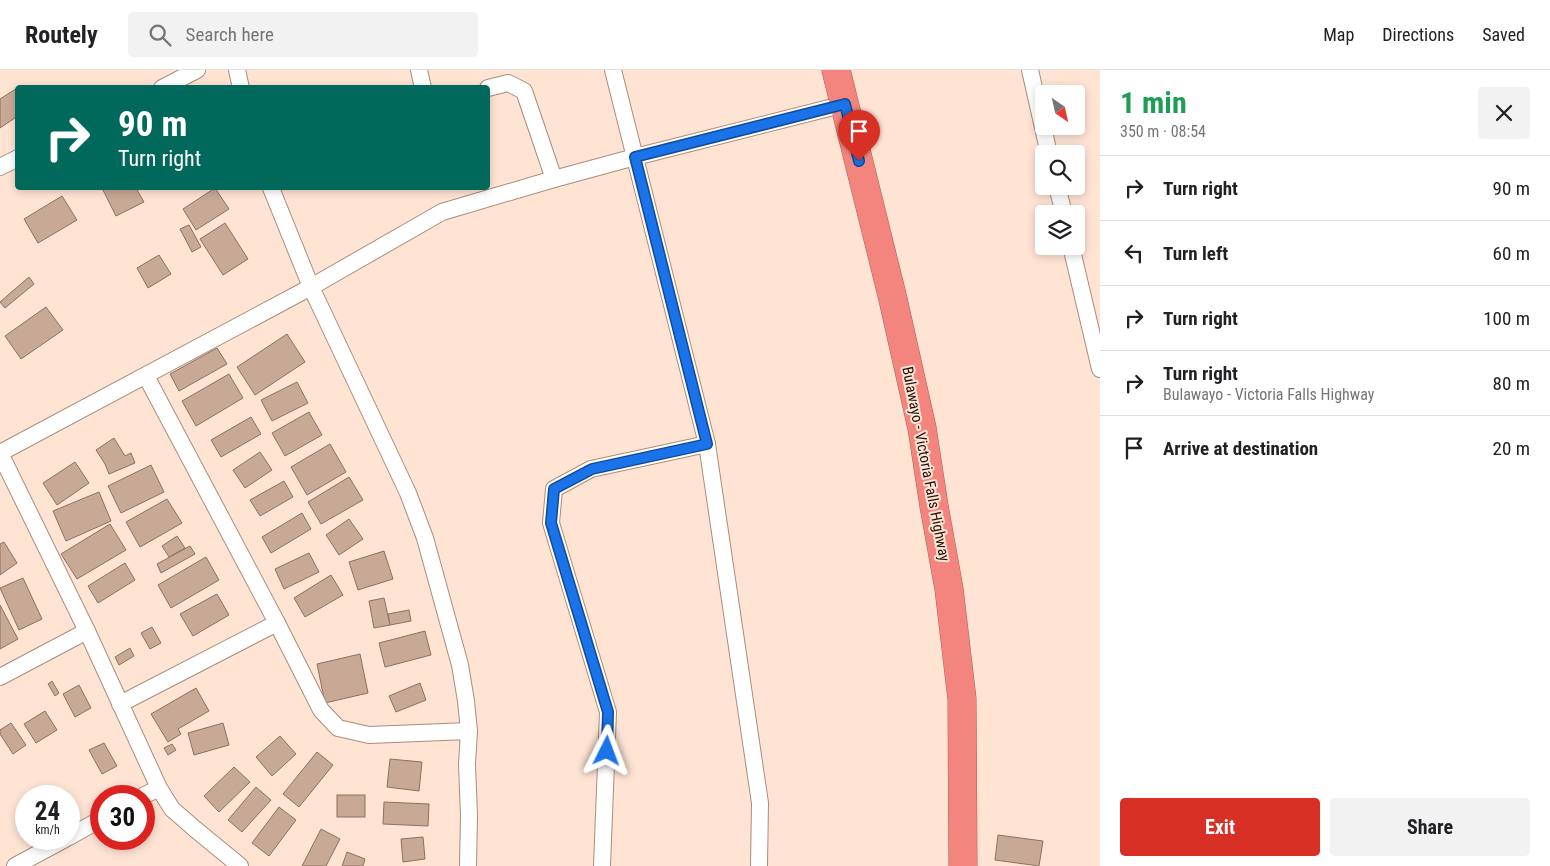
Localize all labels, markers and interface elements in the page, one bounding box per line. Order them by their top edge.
search box [128,12,478,57]
text: Routely [25,21,98,49]
icon: search [146,21,174,49]
text: Search here [186,23,274,46]
text: Map [1323,24,1354,45]
text: Directions [1382,24,1454,45]
text: Saved [1482,24,1525,45]
north arrow [1035,85,1085,135]
map controls [1035,85,1085,255]
text: 1 min [1120,85,1187,120]
button: close [1478,87,1530,139]
text: 90 m [118,104,187,145]
icon: right [35,105,100,170]
pin [838,110,880,161]
icon: arrive [845,117,873,145]
text: 350 m · 08:54 [1120,122,1206,141]
button: search [1035,145,1085,195]
text: Turn right [118,146,201,171]
icon: right [1120,174,1148,202]
text: Turn right [1163,177,1238,200]
text: 90 m [1493,177,1530,200]
button: layers [1035,205,1085,255]
icon: left [1120,239,1148,267]
text: Turn left [1163,242,1228,265]
text: 60 m [1493,242,1530,265]
icon: right [1120,304,1148,332]
text: Turn right [1163,307,1238,330]
text: 100 m [1483,307,1530,330]
text: Turn right [1163,362,1238,385]
street label: Bulawayo - Victoria Falls Highway [898,365,954,563]
icon: right [1120,369,1148,397]
text: 80 m [1493,372,1530,395]
text: Bulawayo - Victoria Falls Highway [1163,385,1374,404]
icon: arrive [1120,434,1148,462]
text: Arrive at destination [1163,437,1318,460]
text: 20 m [1493,437,1530,460]
position arrow [580,724,632,776]
speed limit sign: 30 [90,785,155,850]
text: 24 [35,797,60,826]
button: Exit [1120,798,1320,856]
button: Share [1330,798,1530,856]
text: km/h [35,823,60,837]

